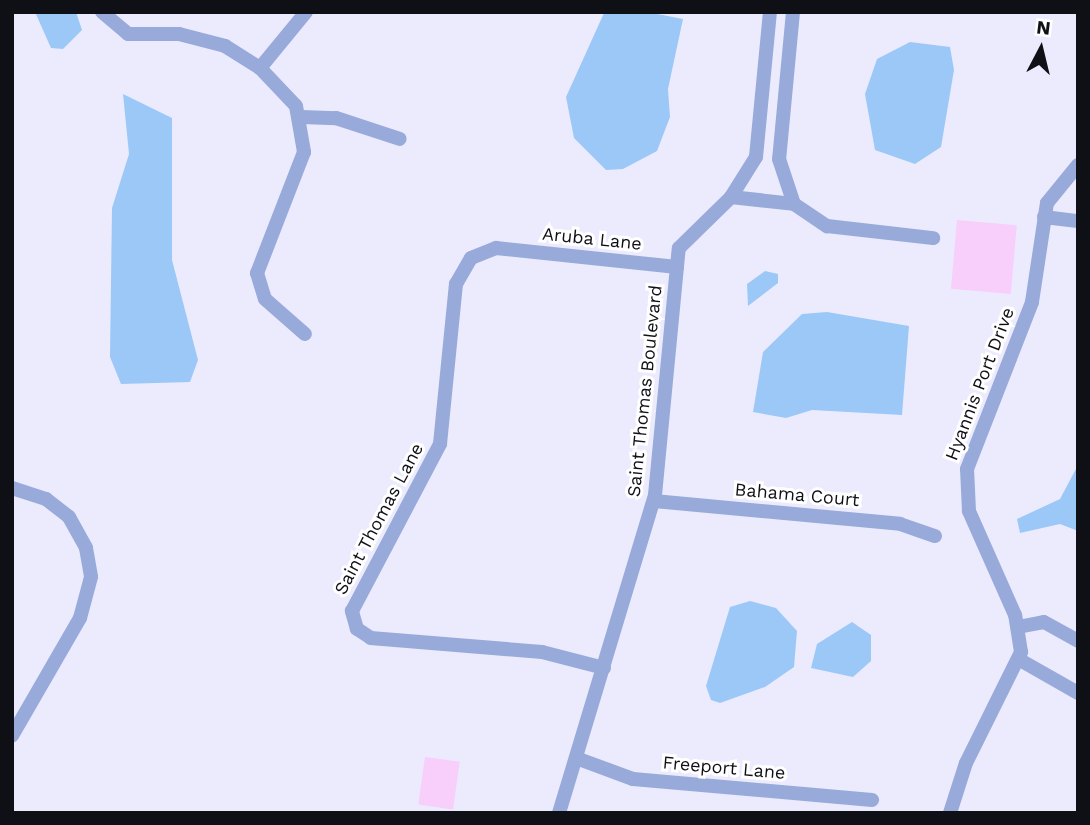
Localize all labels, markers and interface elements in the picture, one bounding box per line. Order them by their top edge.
north arrow [1006,14,1076,84]
text: N [1035,15,1052,40]
street label: Aruba Lane [541,223,643,255]
street label: Saint Thomas Boulevard [623,284,667,498]
street label: Hyannis Port Drive [941,305,1019,463]
street label: Saint Thomas Lane [330,439,428,599]
street label: Bahama Court [734,479,860,511]
street label: Freeport Lane [662,752,786,784]

